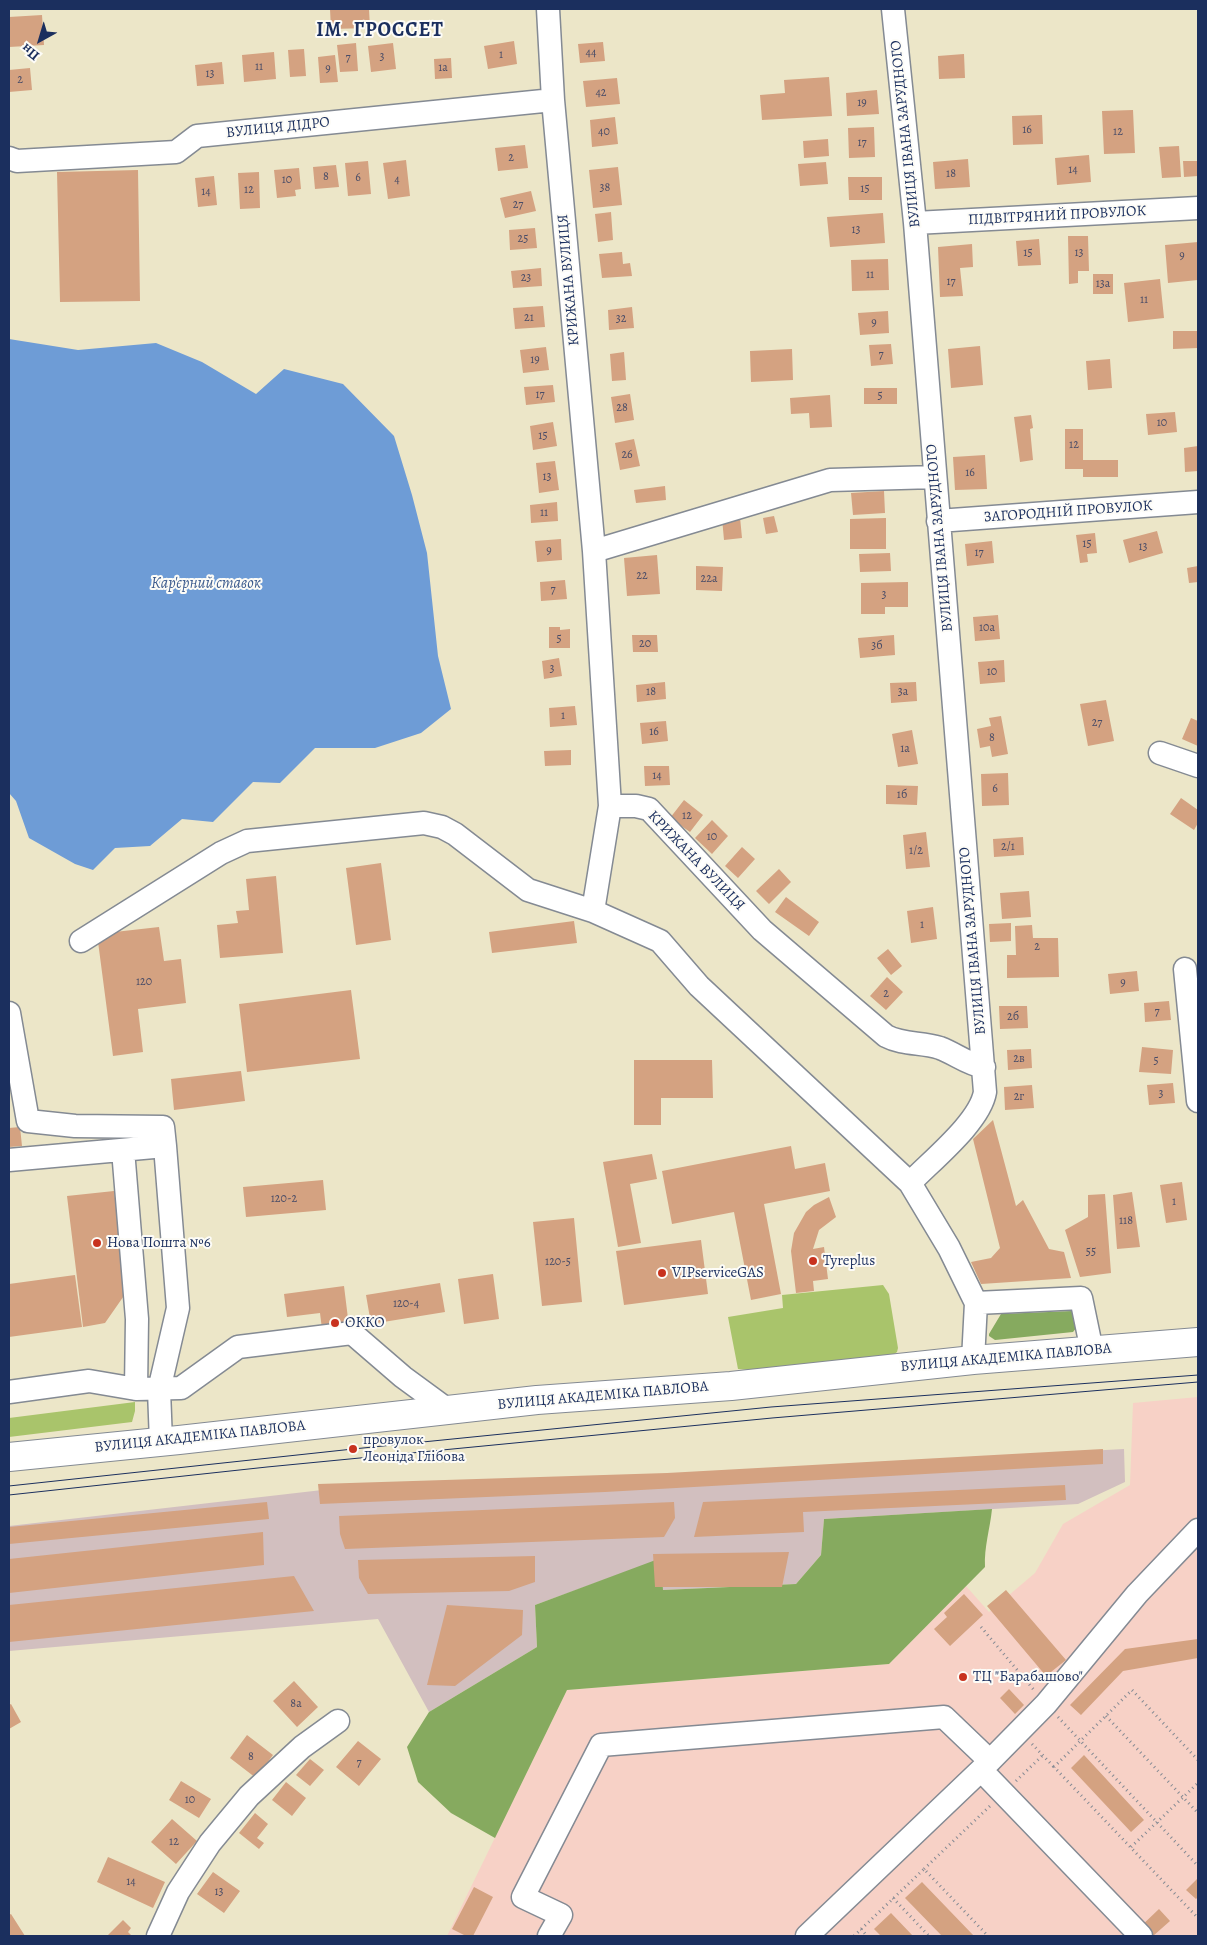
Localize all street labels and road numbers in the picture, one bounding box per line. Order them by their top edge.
street label: ВУЛИЦЯ ІВАНА ЗАРУДНОГО [887,39,925,229]
street label: ВУЛИЦЯ ДІДРО [225,114,331,142]
street label: ПІДВІТРЯНИЙ ПРОВУЛОК [968,202,1146,230]
street label: КРИЖАНА ВУЛИЦЯ [554,213,584,347]
street label: ВУЛИЦЯ ІВАНА ЗАРУДНОГО [923,443,957,633]
street label: ЗАГОРОДНІЙ ПРОВУЛОК [983,497,1153,527]
street label: КРИЖАНА ВУЛИЦЯ [644,807,748,915]
street label: ВУЛИЦЯ ІВАНА ЗАРУДНОГО [956,846,990,1036]
street label: ВУЛИЦЯ АКАДЕМІКА ПАВЛОВА [900,1340,1112,1376]
street label: ВУЛИЦЯ АКАДЕМІКА ПАВЛОВА [497,1378,709,1414]
street label: ВУЛИЦЯ АКАДЕМІКА ПАВЛОВА [94,1417,306,1457]

